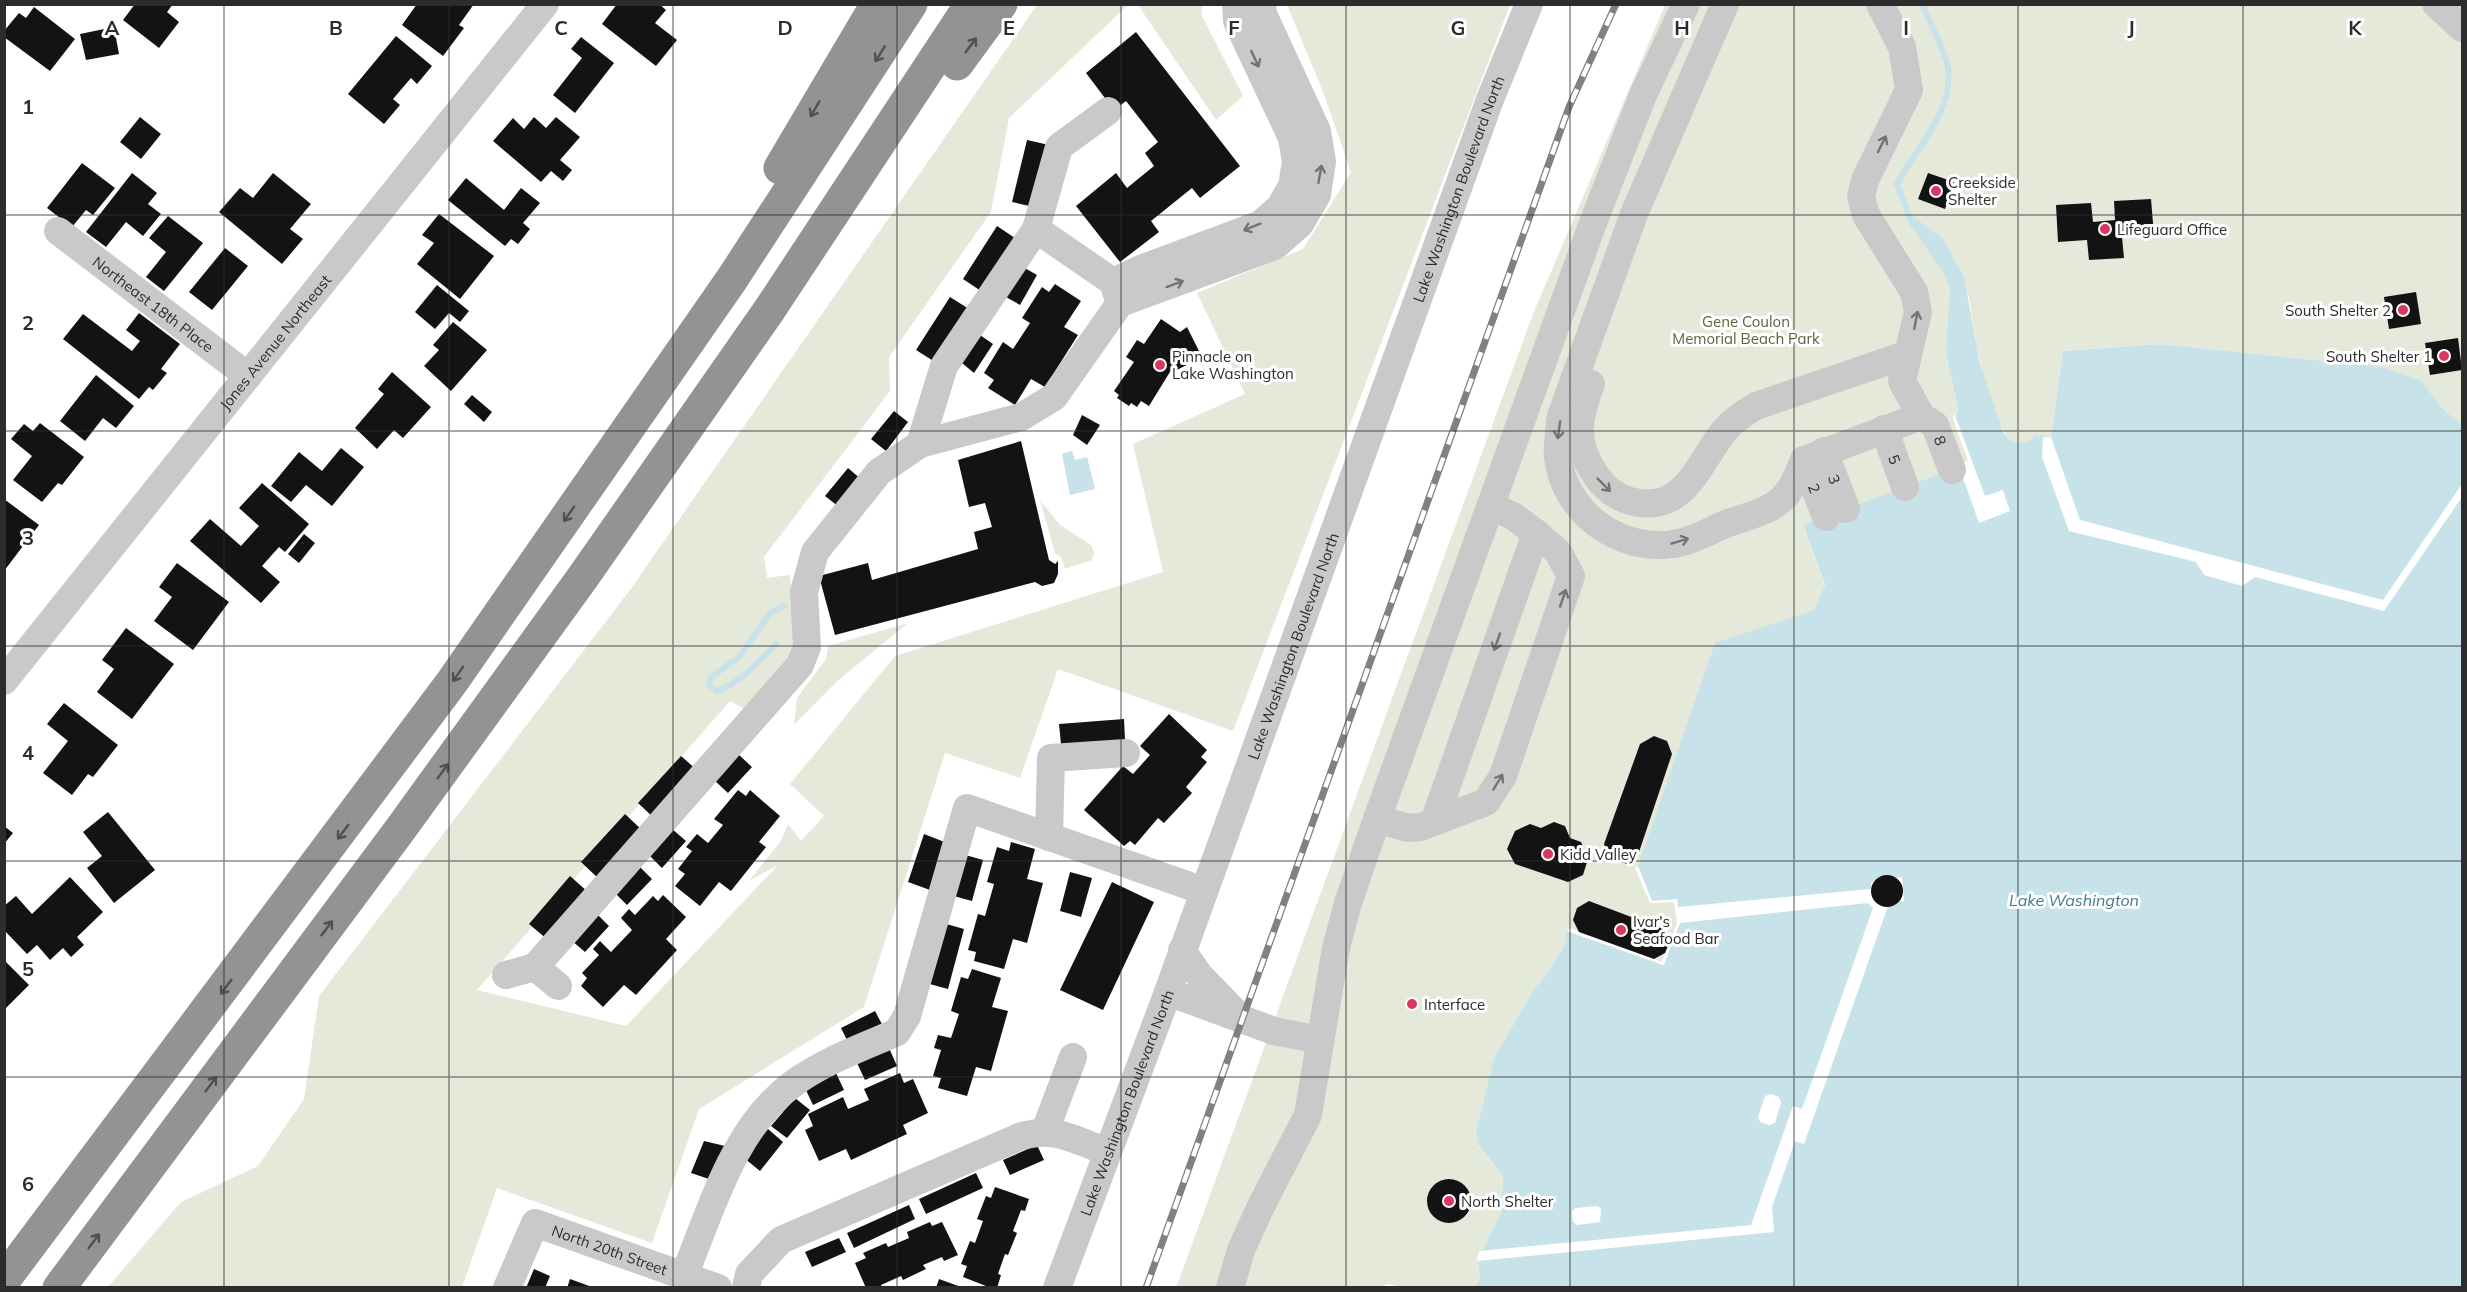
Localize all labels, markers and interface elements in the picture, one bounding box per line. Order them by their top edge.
text: A [105,15,120,40]
text: B [329,15,343,40]
text: C [554,15,568,40]
text: D [777,15,793,40]
text: E [1003,15,1015,40]
text: F [1228,15,1240,40]
text: G [1451,15,1465,40]
text: H [1674,15,1690,40]
text: I [1903,15,1909,40]
text: J [2127,15,2135,40]
text: K [2348,15,2362,40]
one-way arrow [965,38,978,54]
one-way arrow [873,45,885,62]
one-way arrow [1250,49,1261,68]
street label: Lake Washington Boulevard North [1408,73,1508,305]
text: 1 [22,94,34,119]
one-way arrow [808,100,820,117]
one-way arrow [1877,136,1889,154]
one-way arrow [1315,164,1326,184]
place label: Creekside Shelter [1948,173,2016,209]
marker: Creekside Shelter [1929,184,1943,198]
place label: Lifeguard Office [2117,220,2227,239]
one-way arrow [1243,222,1262,233]
marker: Lifeguard Office [2098,222,2112,236]
street label: Northeast 18th Place [89,252,218,356]
street label: Jones Avenue Northeast [215,271,335,413]
one-way arrow [1166,277,1184,288]
place label: South Shelter 2 [2285,301,2391,320]
marker: South Shelter 2 [2396,303,2410,317]
text: 2 [22,310,34,335]
one-way arrow [1911,311,1922,330]
park label: Gene Coulon Memorial Beach Park [1672,312,1820,348]
place label: Pinnacle on Lake Washington [1172,347,1294,383]
place label: South Shelter 1 [2326,347,2432,366]
marker: South Shelter 1 [2437,349,2451,363]
marker: Pinnacle on Lake Washington [1153,358,1167,372]
one-way arrow [1553,420,1564,439]
street label: 8 [1930,433,1951,448]
street label: 5 [1884,452,1905,467]
street label: 3 [1824,471,1845,487]
one-way arrow [1597,477,1611,492]
street label: 2 [1804,480,1825,496]
one-way arrow [563,505,575,522]
text: 3 [22,525,34,550]
street label: Lake Washington Boulevard North [1243,530,1342,762]
one-way arrow [1670,535,1689,546]
one-way arrow [1558,589,1569,608]
one-way arrow [1491,632,1502,651]
one-way arrow [452,666,464,682]
text: 4 [22,740,34,765]
one-way arrow [437,764,449,780]
one-way arrow [1493,774,1505,791]
one-way arrow [337,823,349,839]
place label: Kidd Valley [1560,845,1637,864]
marker: Kidd Valley [1541,847,1555,861]
water label: Lake Washington [2009,890,2139,910]
place label: Ivar's Seafood Bar [1633,912,1720,948]
one-way arrow [321,920,334,936]
marker: Ivar's Seafood Bar [1614,923,1628,937]
text: 5 [22,956,34,981]
one-way arrow [219,979,232,995]
street label: Lake Washington Boulevard North [1076,987,1178,1218]
place label: Interface [1424,995,1485,1014]
marker: Interface [1405,997,1419,1011]
one-way arrow [204,1077,217,1093]
text: 6 [22,1171,34,1196]
place label: North Shelter [1461,1192,1554,1211]
marker: North Shelter [1442,1194,1456,1208]
street label: North 20th Street [549,1220,670,1279]
one-way arrow [88,1233,100,1249]

